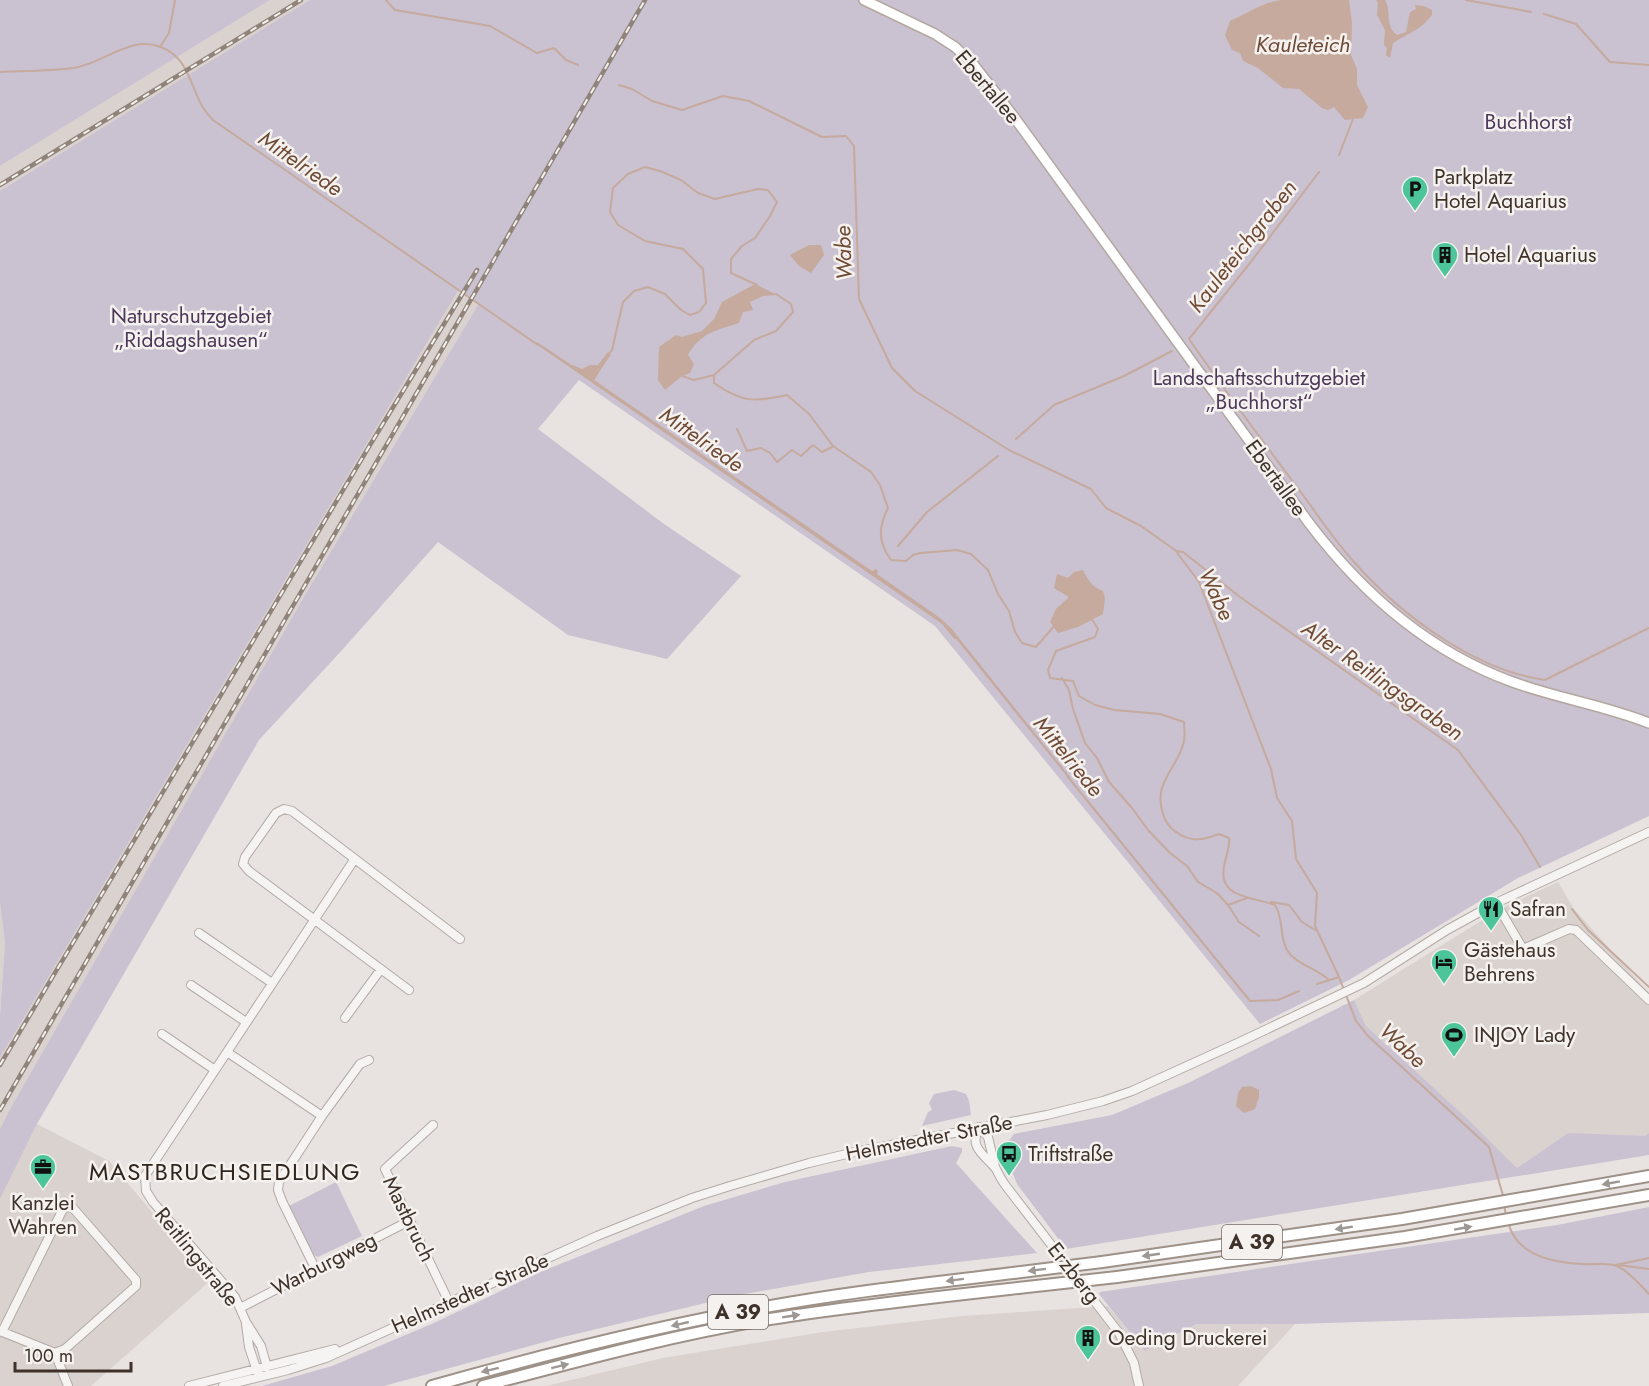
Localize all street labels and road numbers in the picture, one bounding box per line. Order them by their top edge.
street label: Ebertallee [948,44,1028,130]
street label: Ebertallee [1238,434,1314,523]
street label: Helmstedter Straße [843,1107,1015,1169]
street label: Mastbruch [375,1171,443,1267]
street label: Reitlingstraße [148,1201,246,1313]
street label: Warburgweg [266,1225,382,1303]
road number: A 39 [1222,1225,1282,1259]
street label: Erzberg [1040,1236,1108,1310]
street label: Helmstedter Straße [387,1245,554,1341]
road number: A 39 [708,1295,768,1329]

